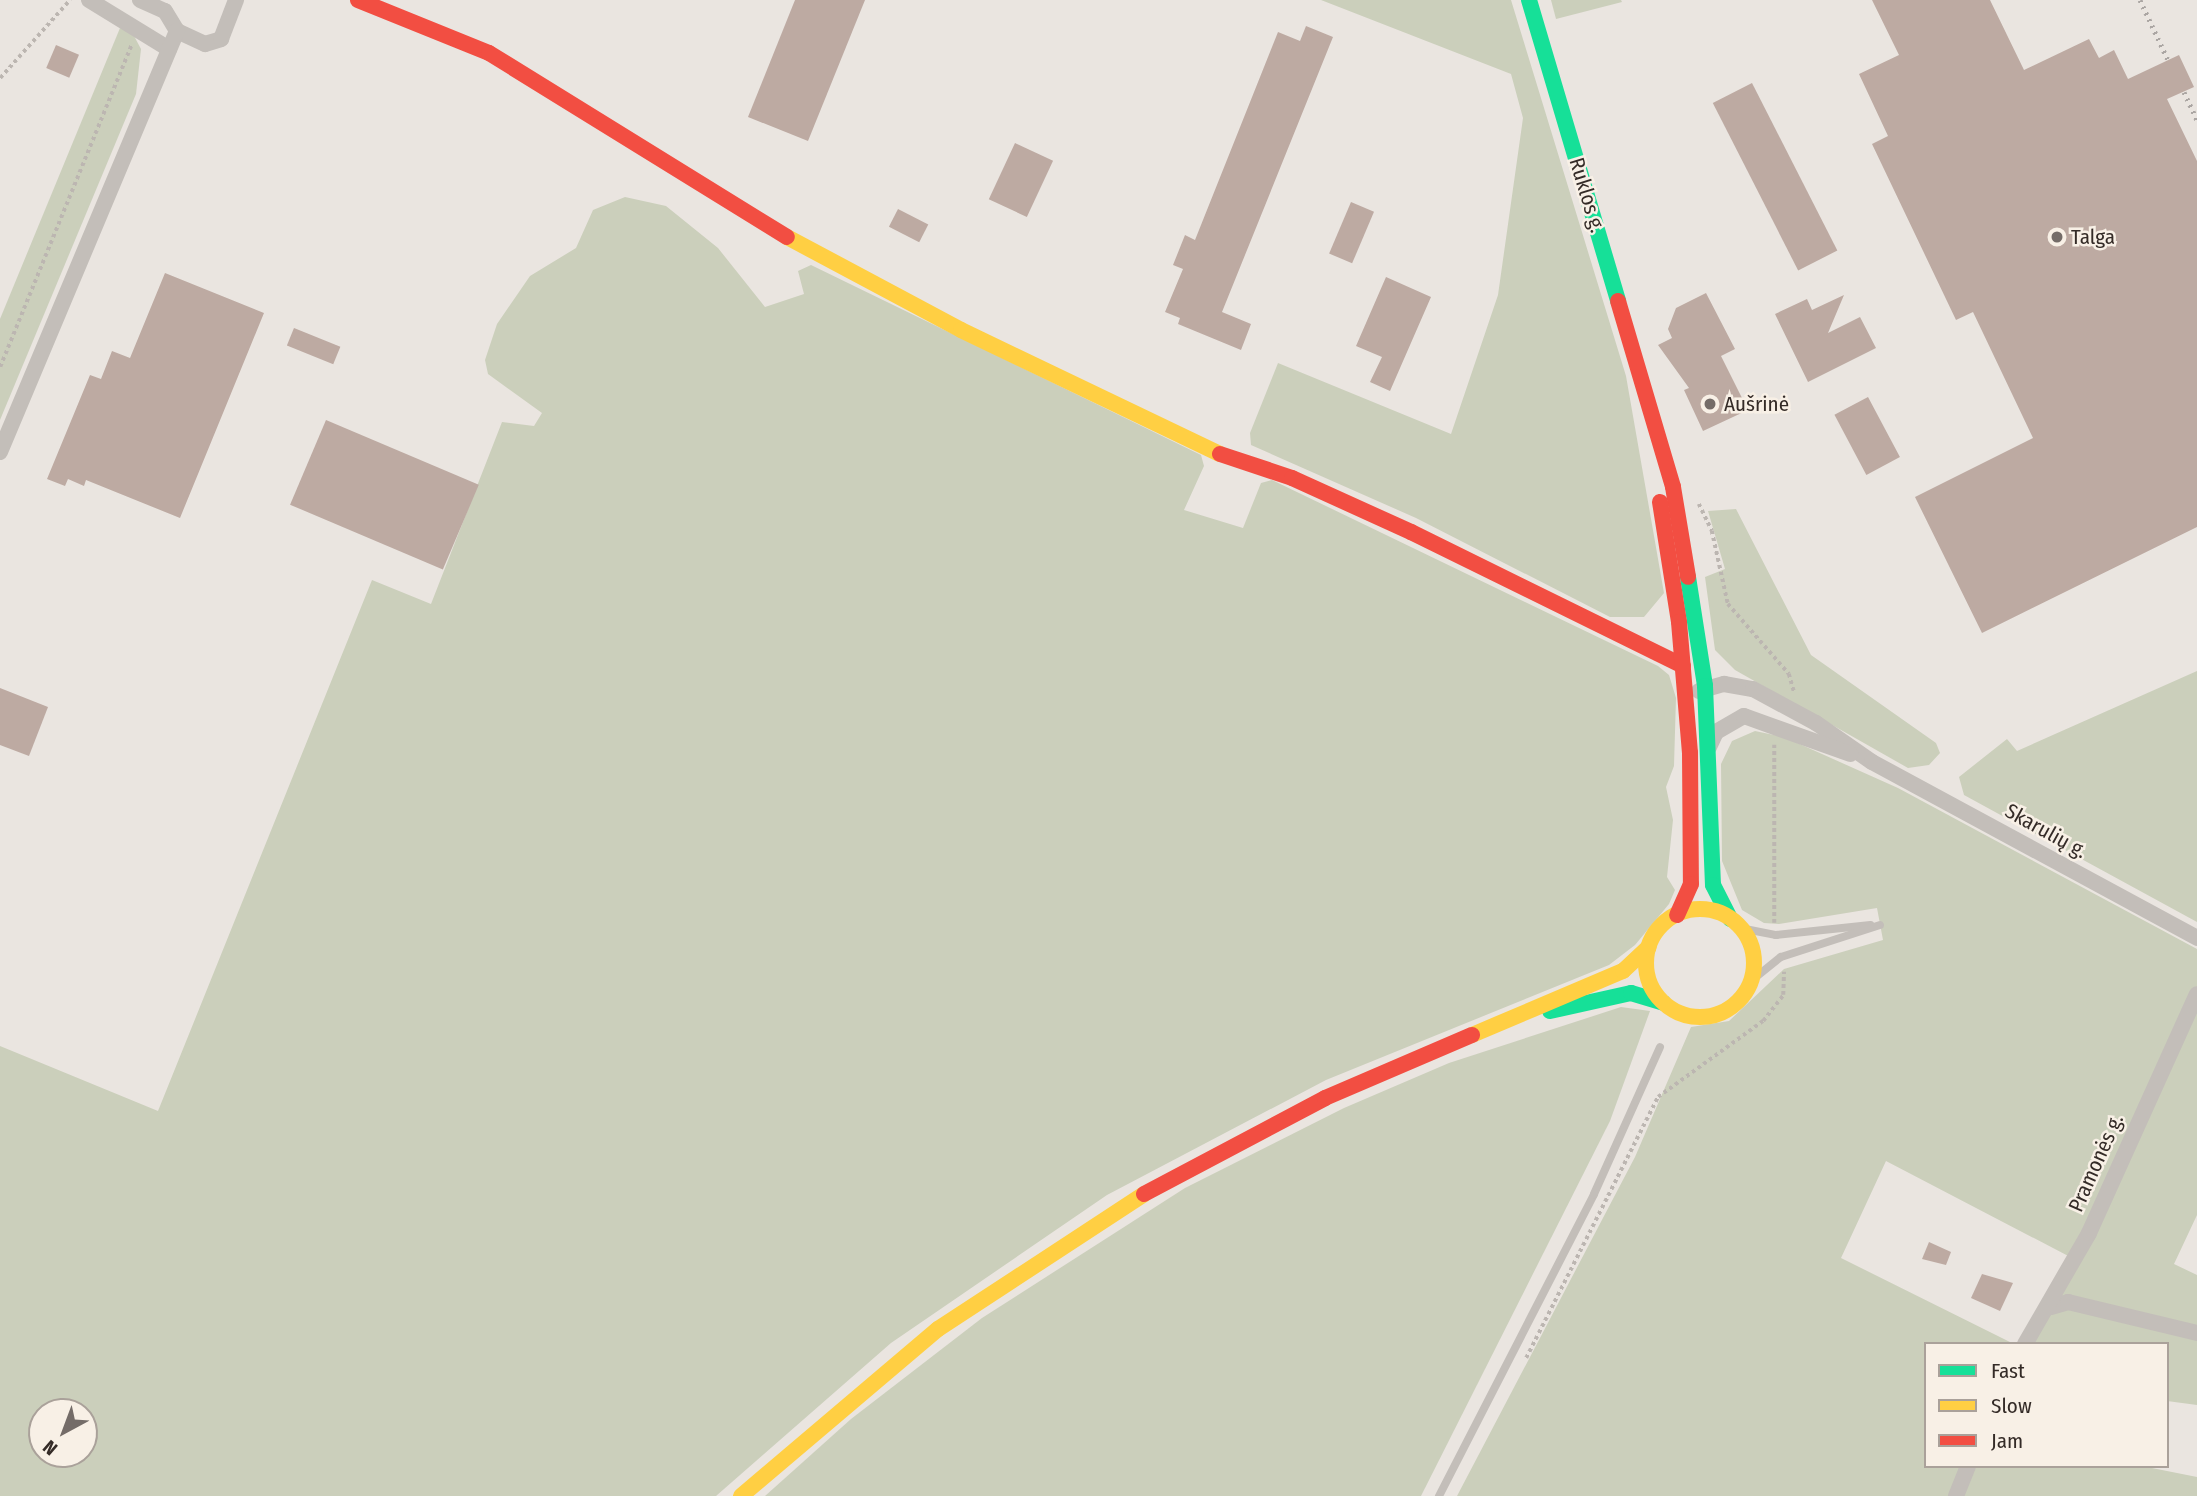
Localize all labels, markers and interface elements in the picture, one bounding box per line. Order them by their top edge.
street label: Ruklos g. [1564,155,1610,235]
place label: Talga [2071,224,2115,250]
marker: Talga [2049,229,2065,245]
place label: Aušrinė [1724,391,1789,417]
marker: Aušrinė [1702,396,1718,412]
street label: Skarulių g. [2001,798,2091,864]
street label: Pramonės g. [2063,1110,2129,1216]
legend [1924,1342,2169,1468]
text: Fast [1991,1358,2025,1384]
text: Slow [1991,1393,2032,1419]
north arrow [28,1398,98,1468]
text: Jam [1991,1428,2023,1454]
text: N [38,1435,62,1460]

